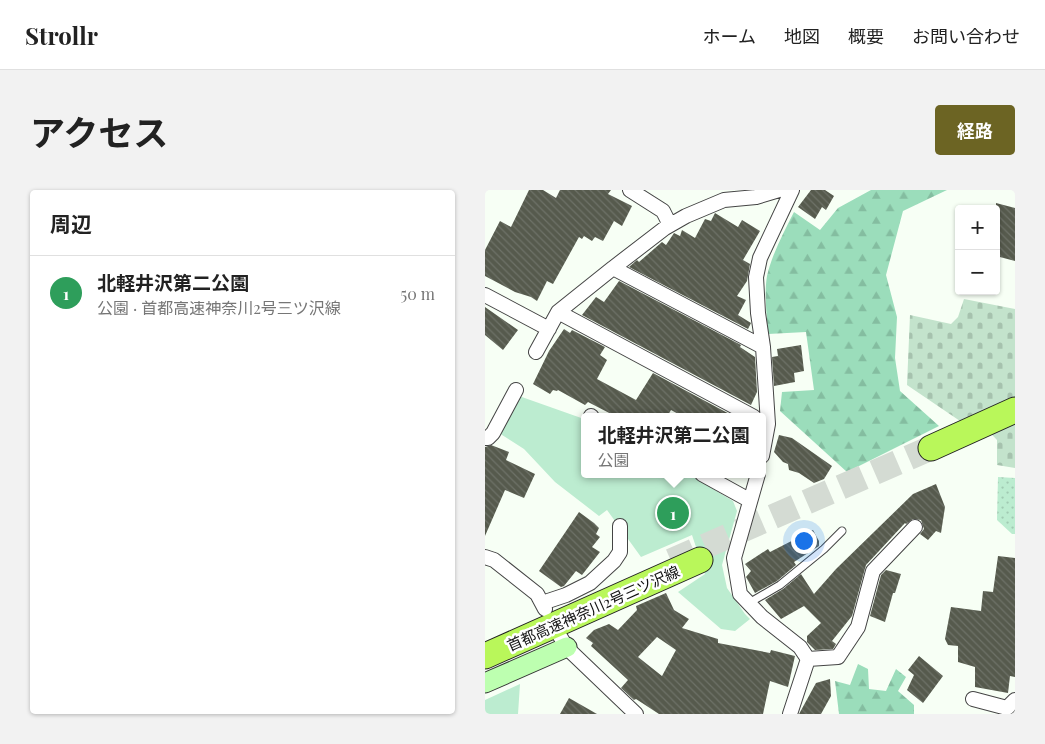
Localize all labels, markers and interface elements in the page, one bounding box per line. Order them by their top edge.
text: Strollr [25,19,98,51]
text: ホーム [703,24,756,48]
text: 地図 [784,24,820,48]
text: 概要 [848,24,884,48]
text: お問い合わせ [912,24,1020,48]
button: 経路 [935,105,1015,155]
text: アクセス [30,108,168,155]
map controls [955,205,1000,295]
button: + [955,205,1000,250]
text: 周辺 [50,209,92,237]
button: − [955,250,1000,295]
text: 北軽井沢第二公園 [97,269,249,295]
text: 1 [63,283,69,304]
text: 50 m [401,283,435,304]
text: 公園 · 首都高速神奈川2号三ツ沢線 [97,297,341,318]
popup [581,413,766,478]
text: 北軽井沢第二公園 [597,421,750,447]
text: 公園 [597,449,630,470]
pin: 1 [657,494,689,532]
your location [791,528,817,554]
street label: 首都高速神奈川2号三ツ沢線 [503,561,683,655]

